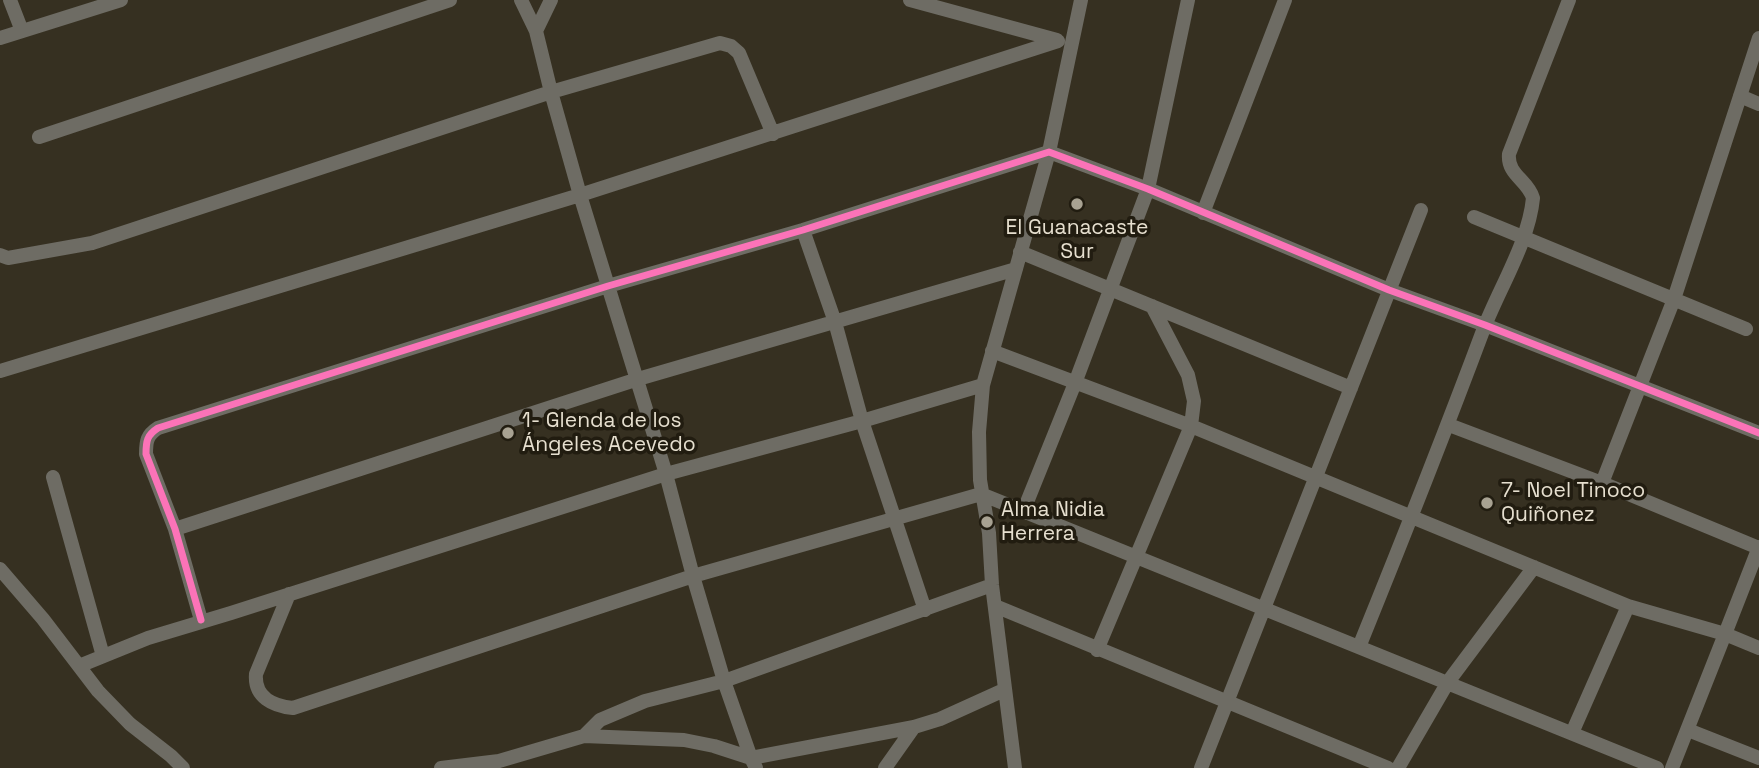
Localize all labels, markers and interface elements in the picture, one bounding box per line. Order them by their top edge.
marker: El Guanacaste Sur [1069,196,1085,212]
place label: El Guanacaste Sur [1006,215,1148,265]
place label: 1- Glenda de los Ángeles Acevedo [522,408,696,458]
marker: 1- Glenda de los Ángeles Acevedo [500,425,516,441]
place label: 7- Noel Tinoco Quiñonez [1501,478,1645,528]
marker: 7- Noel Tinoco Quiñonez [1479,495,1495,511]
place label: Alma Nidia Herrera [1001,497,1105,547]
marker: Alma Nidia Herrera [979,514,995,530]

